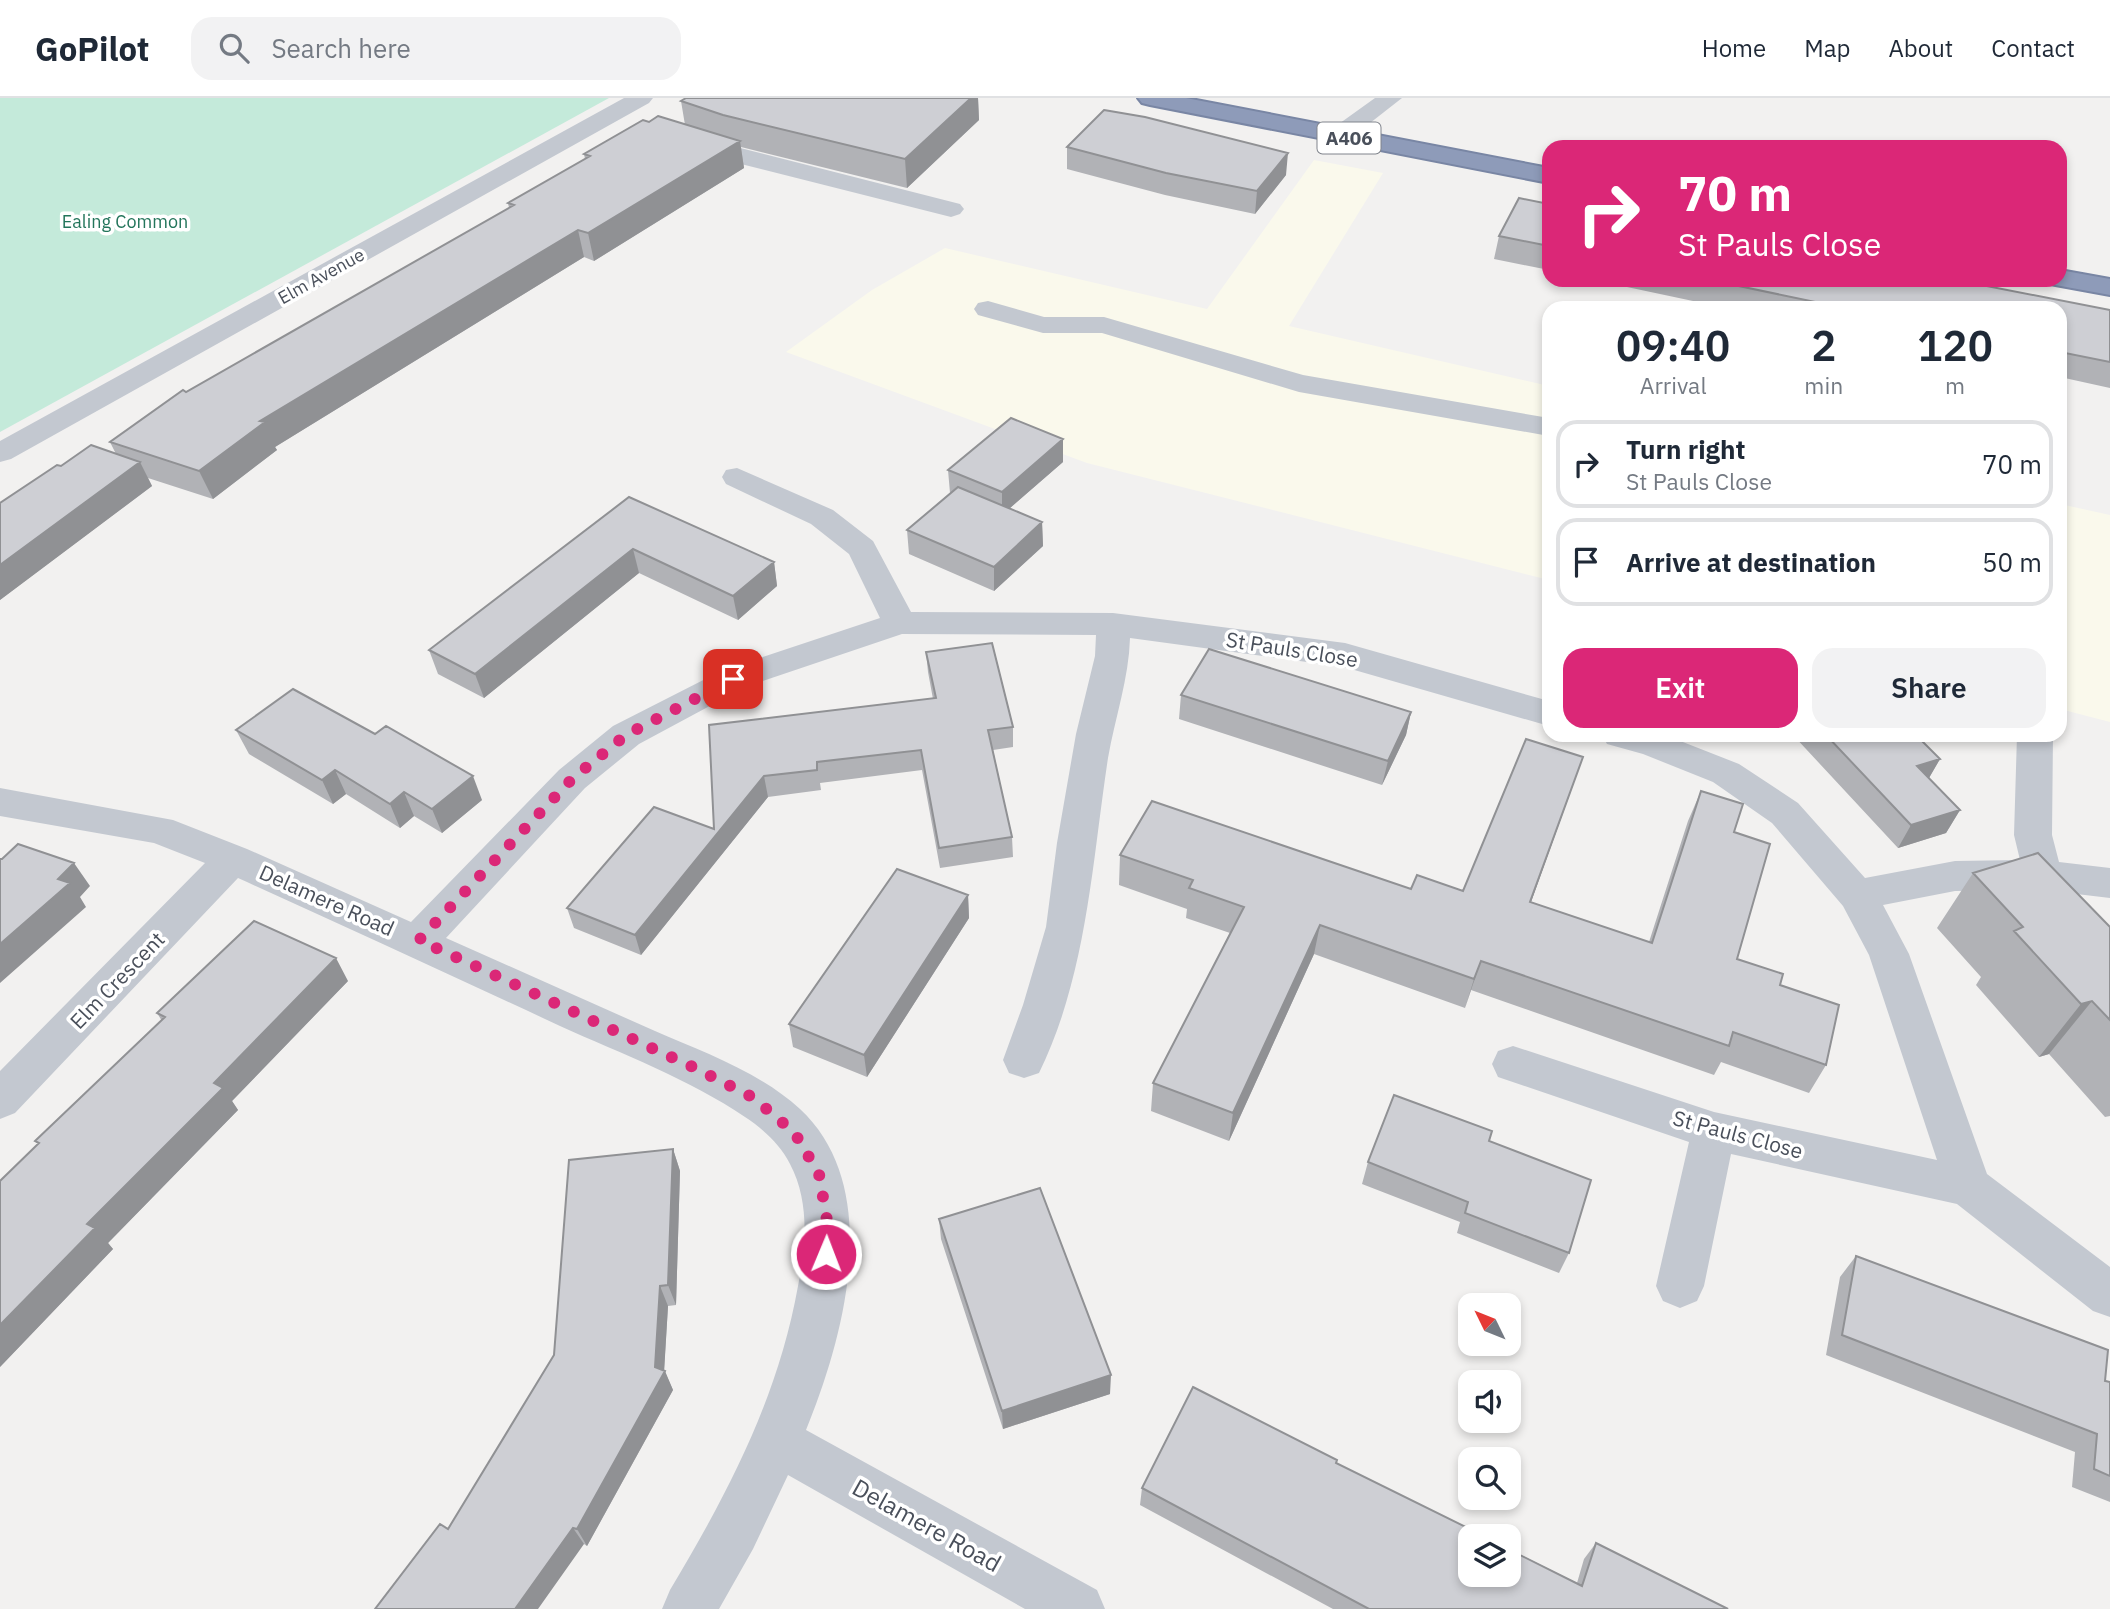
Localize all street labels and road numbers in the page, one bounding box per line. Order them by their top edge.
road number: A406 [1318,122,1380,154]
street label: Elm Avenue [274,243,368,309]
street label: St Pauls Close [1224,625,1360,673]
street label: Delamere Road [255,858,399,942]
street label: Elm Crescent [64,925,170,1035]
street label: St Pauls Close [1670,1103,1806,1165]
street label: Delamere Road [847,1471,1007,1579]

